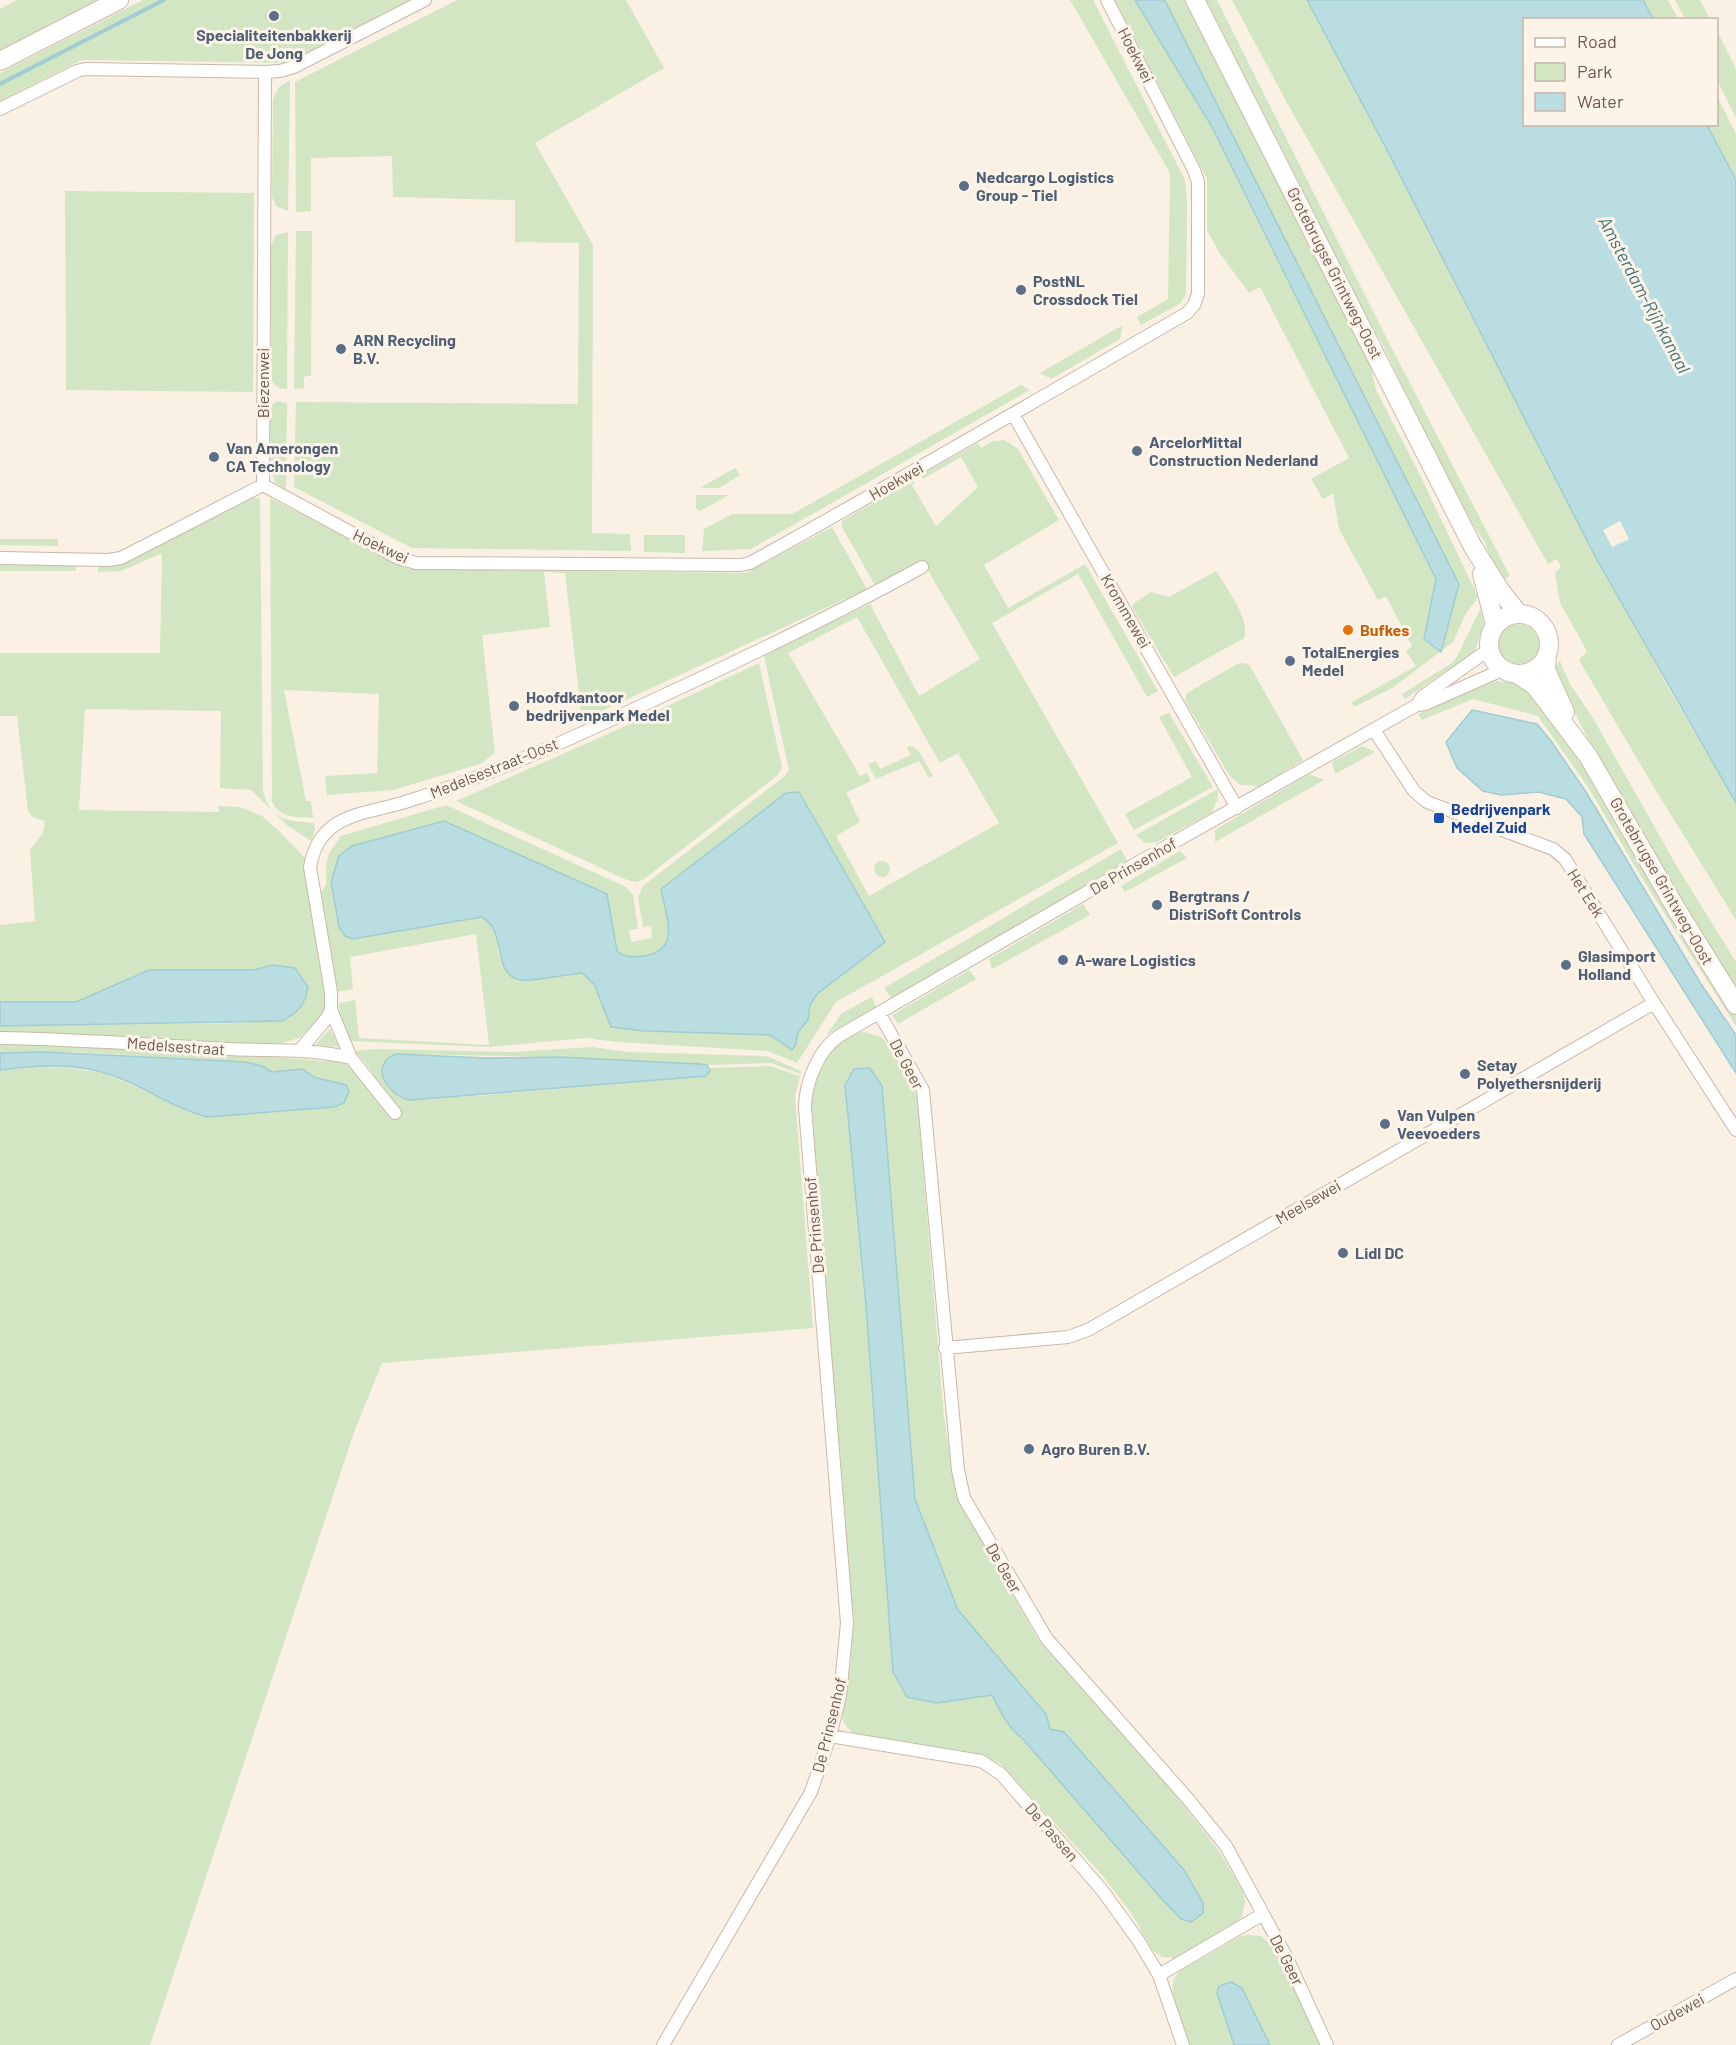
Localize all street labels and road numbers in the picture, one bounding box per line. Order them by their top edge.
street label: Hoekwei [1114,24,1158,86]
street label: Grotebrugse Grintweg-Oost [1284,184,1387,362]
street label: Biezenwei [253,348,272,418]
street label: Hoekwei [865,457,926,504]
street label: Hoekwei [350,524,412,567]
street label: Krommewei [1098,570,1155,651]
street label: Medelsestraat-Oost [427,733,561,802]
street label: Grotebrugse Grintweg-Oost [1607,794,1718,968]
street label: De Prinsenhof [1086,833,1180,898]
street label: Het Eek [1564,865,1609,921]
street label: Medelsestraat [126,1033,226,1058]
street label: De Geer [886,1035,929,1092]
street label: De Prinsenhof [800,1175,827,1274]
street label: Meelsewei [1272,1175,1344,1228]
street label: De Geer [983,1539,1026,1596]
street label: De Prinsenhof [808,1675,850,1774]
street label: De Passen [1022,1798,1083,1865]
street label: De Geer [1267,1931,1308,1988]
street label: Oudewei [1646,1989,1707,2034]

